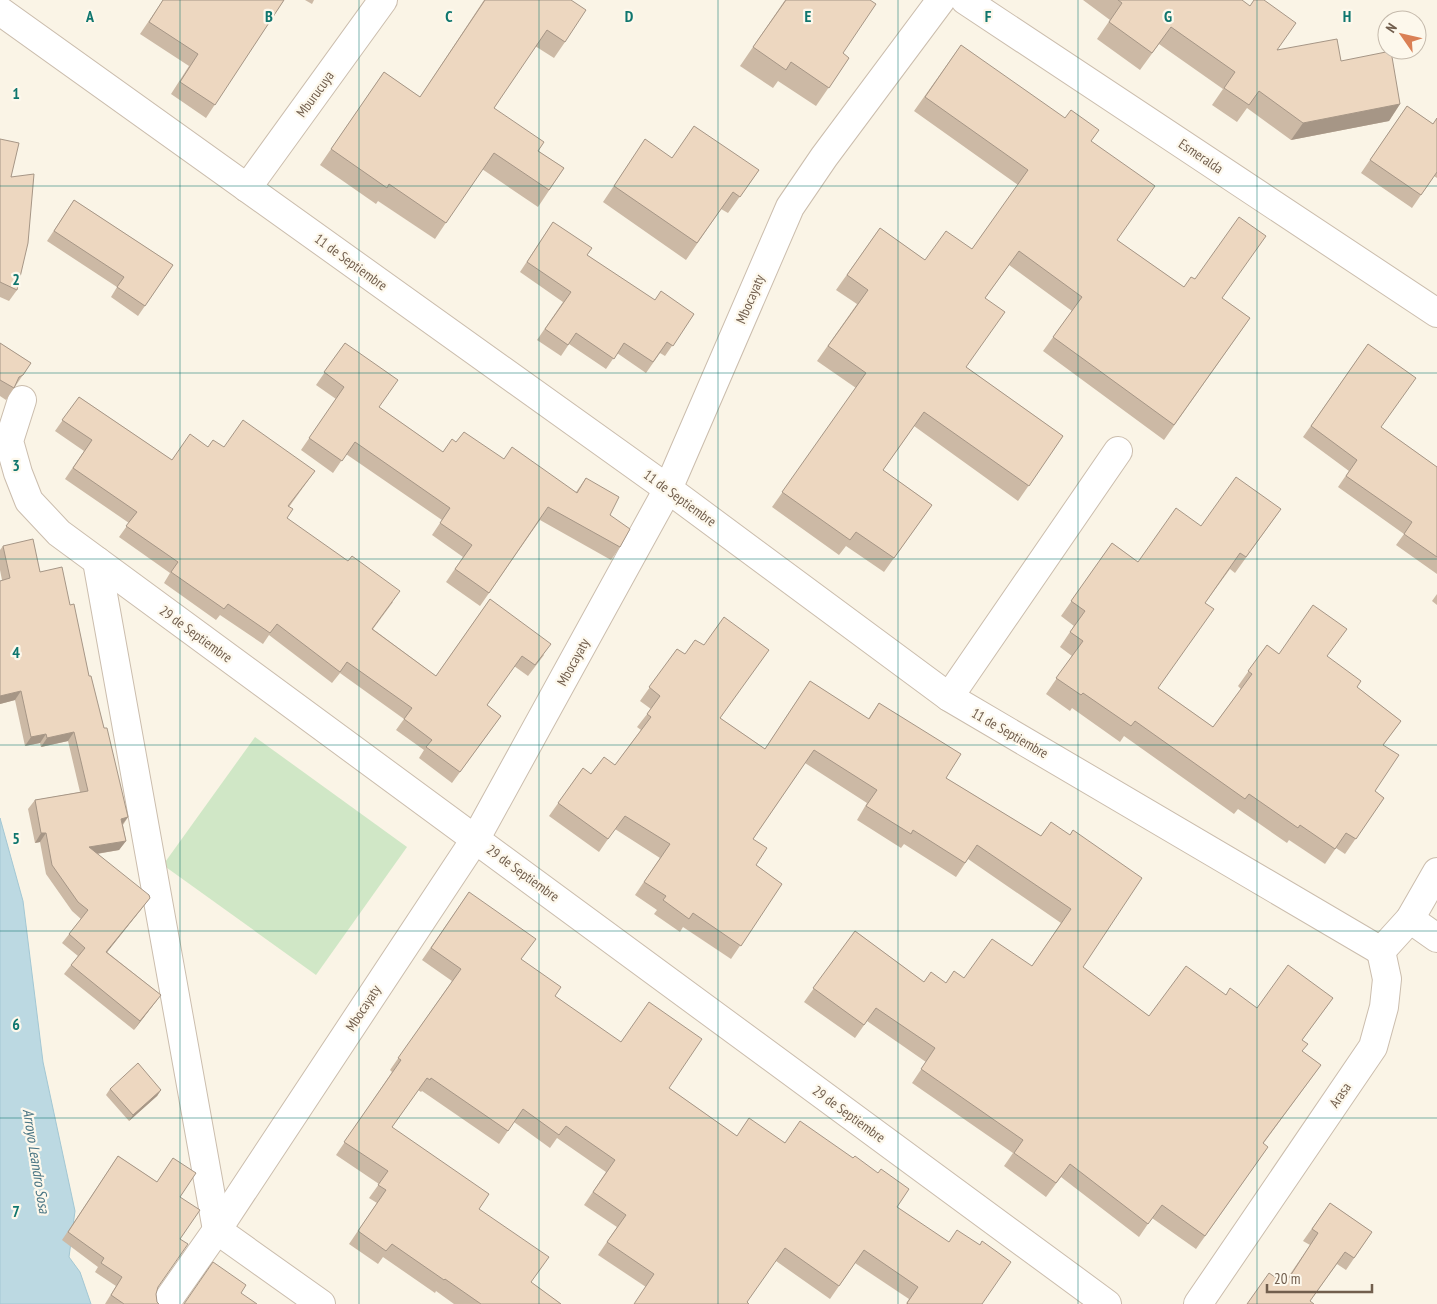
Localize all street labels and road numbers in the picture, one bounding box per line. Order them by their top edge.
street label: Mburucuya [292,67,338,121]
street label: Esmeralda [1175,135,1227,177]
street label: 11 de Septiembre [311,230,391,295]
street label: Mbocayaty [732,271,769,326]
street label: 11 de Septiembre [640,466,720,531]
street label: 29 de Septiembre [156,602,236,667]
street label: Mbocayaty [553,634,594,689]
street label: 11 de Septiembre [968,704,1052,762]
street label: 29 de Septiembre [483,841,563,906]
street label: Mbocayaty [341,981,385,1035]
street label: Arasa [1325,1079,1355,1111]
street label: 29 de Septiembre [809,1082,889,1147]

